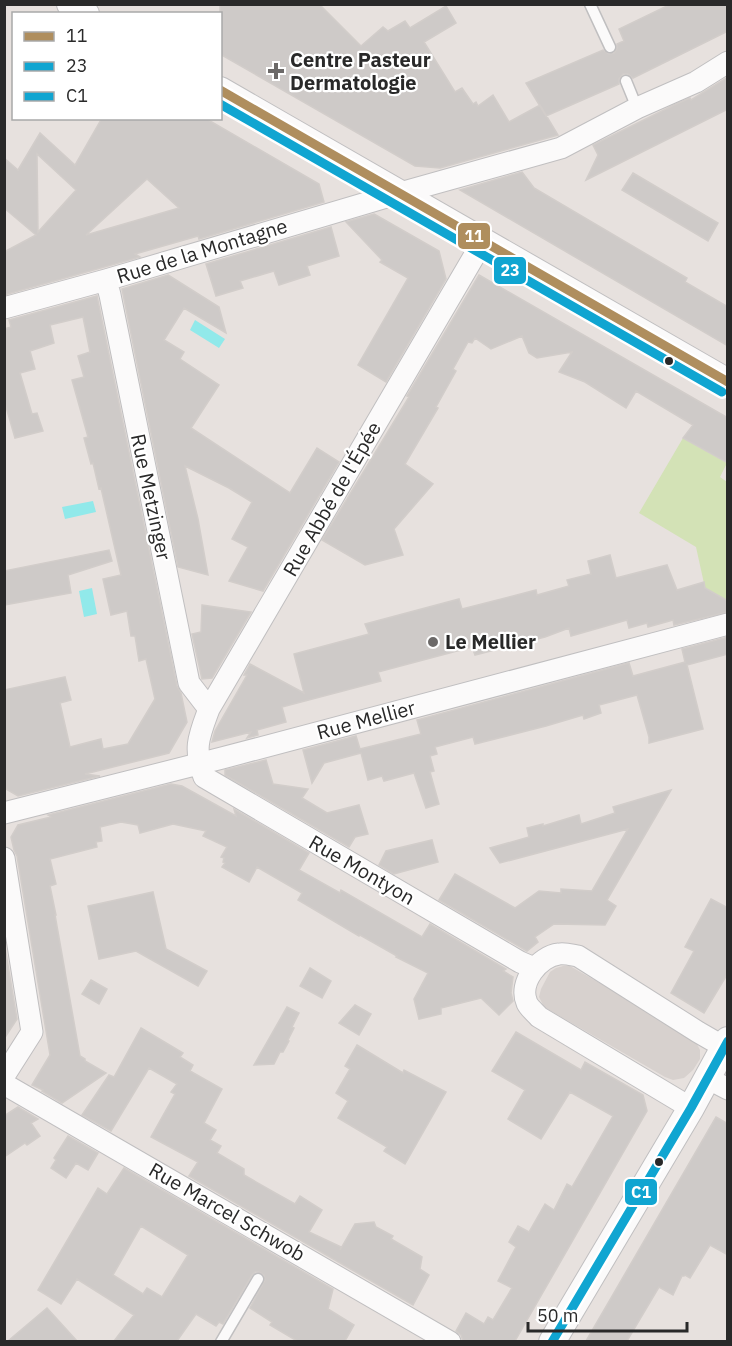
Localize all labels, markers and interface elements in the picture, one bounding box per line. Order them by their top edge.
legend [12,12,222,120]
text: 11 [66,24,88,47]
place label: Centre Pasteur Dermatologie [290,46,431,96]
text: 23 [66,54,88,77]
marker: Centre Pasteur Dermatologie [267,62,285,80]
text: C1 [66,84,88,107]
street label: Rue de la Montagne [113,212,291,289]
line badge: 11 [457,222,491,250]
text: 11 [464,226,484,246]
line badge: 23 [493,256,527,285]
text: 23 [500,260,520,280]
unlabelled marker [663,355,675,367]
street label: Rue Abbé de l'Épée [276,416,387,581]
street label: Rue Metzinger [125,431,178,563]
place label: Le Mellier [445,628,536,655]
marker: Le Mellier [426,635,440,649]
street label: Rue Mellier [314,693,418,746]
street label: Rue Montyon [304,828,420,911]
street label: Rue Marcel Schwob [144,1156,310,1267]
unlabelled marker [653,1156,665,1168]
line badge: C1 [624,1178,658,1206]
text: C1 [631,1182,651,1202]
scale bar [528,1295,687,1333]
text: 50 m [537,1304,579,1327]

